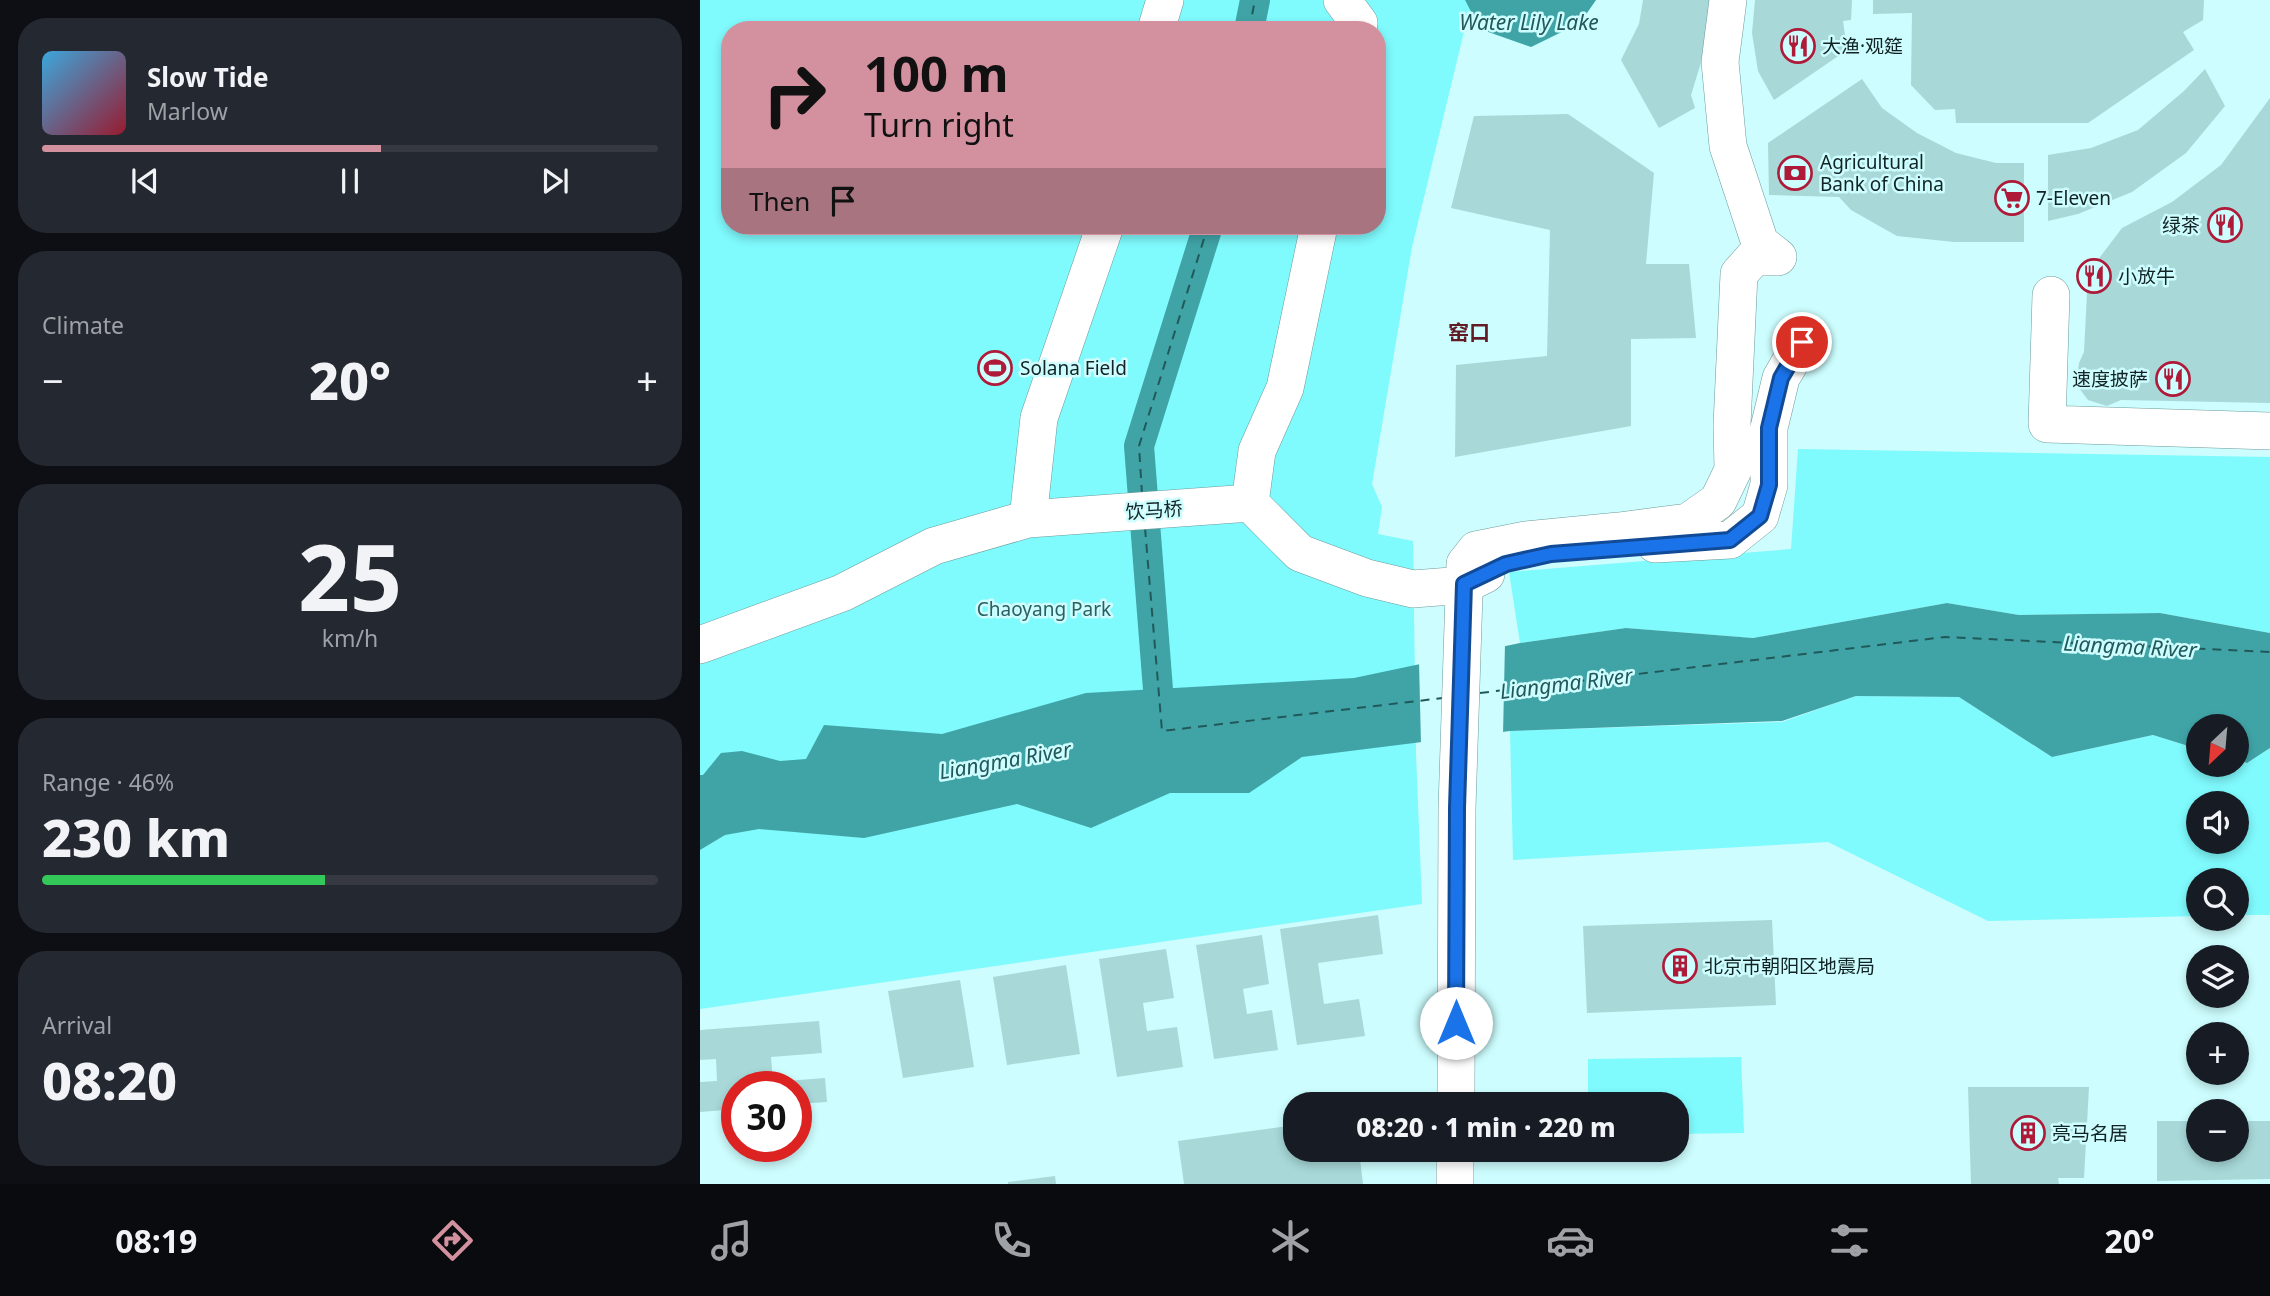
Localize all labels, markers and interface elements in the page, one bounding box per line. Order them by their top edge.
water label: Water Lily Lake [1459,8,1599,36]
restaurant icon: 大渔·观筵 [1779,27,1817,65]
place label: 大渔·观筵 [1822,33,1903,59]
text: 100 m [864,40,1009,106]
icon: right [749,49,840,140]
text: Slow Tide [147,59,269,95]
text: Marlow [147,95,228,127]
text: Turn right [864,103,1014,146]
place label: Agricultural Bank of China [1820,149,1944,197]
bank icon: Agricultural Bank of China [1776,154,1814,192]
icon: previous [126,162,164,200]
icon: pause [331,162,369,200]
icon: next [536,162,574,200]
supermarket icon: 7-Eleven [1993,179,2031,217]
icon: arrive [824,182,862,220]
text: Then [749,183,810,219]
place label: 7-Eleven [2036,185,2111,211]
restaurant icon: 绿茶 [2206,206,2244,244]
place label: 绿茶 [2162,212,2200,238]
restaurant icon: 小放牛 [2075,257,2113,295]
place label: 小放牛 [2118,263,2175,289]
text: Climate [42,309,124,341]
pin [1772,312,1832,372]
district label: 窑口 [1448,318,1490,346]
icon: arrive [1783,323,1821,361]
text: 20° [309,344,391,415]
sports icon: Solana Field [976,349,1014,387]
text: − [42,354,64,406]
text: + [636,354,658,406]
place label: Solana Field [1020,355,1127,381]
restaurant icon: 速度披萨 [2154,360,2192,398]
place label: 速度披萨 [2072,366,2148,392]
street label: 饮马桥 [1125,495,1183,525]
text: 25 [298,514,402,638]
park label: Chaoyang Park [977,596,1111,622]
text: km/h [322,622,378,654]
water label: Liangma River [2063,629,2199,664]
water label: Liangma River [1498,661,1636,705]
north arrow [2186,714,2249,777]
map controls [2186,714,2249,1162]
water label: Liangma River [937,734,1075,785]
text: Range · 46% [42,766,174,798]
button: sound [2186,791,2249,854]
text: 230 km [42,801,230,872]
button: search [2186,868,2249,931]
button: layers [2186,945,2249,1008]
building icon: 北京市朝阳区地震局 [1661,947,1699,985]
place label: 北京市朝阳区地震局 [1704,953,1875,979]
position arrow [1419,986,1493,1060]
text: Arrival [42,1009,112,1041]
button: + [2186,1022,2249,1085]
text: 08:20 [42,1044,177,1115]
speed limit sign: 30 [721,1071,812,1162]
button: − [2186,1099,2249,1162]
text: 08:20 · 1 min · 220 m [1356,1109,1616,1145]
building icon: 亮马名居 [2009,1114,2047,1152]
place label: 亮马名居 [2052,1120,2128,1146]
icon: directions [428,1216,477,1265]
icon: music [707,1216,756,1265]
icon: phone [987,1216,1036,1265]
icon: climate [1266,1216,1315,1265]
icon: car [1546,1216,1595,1265]
icon: filters [1825,1216,1874,1265]
text: 08:19 [115,1219,197,1262]
text: 20° [2105,1219,2155,1262]

